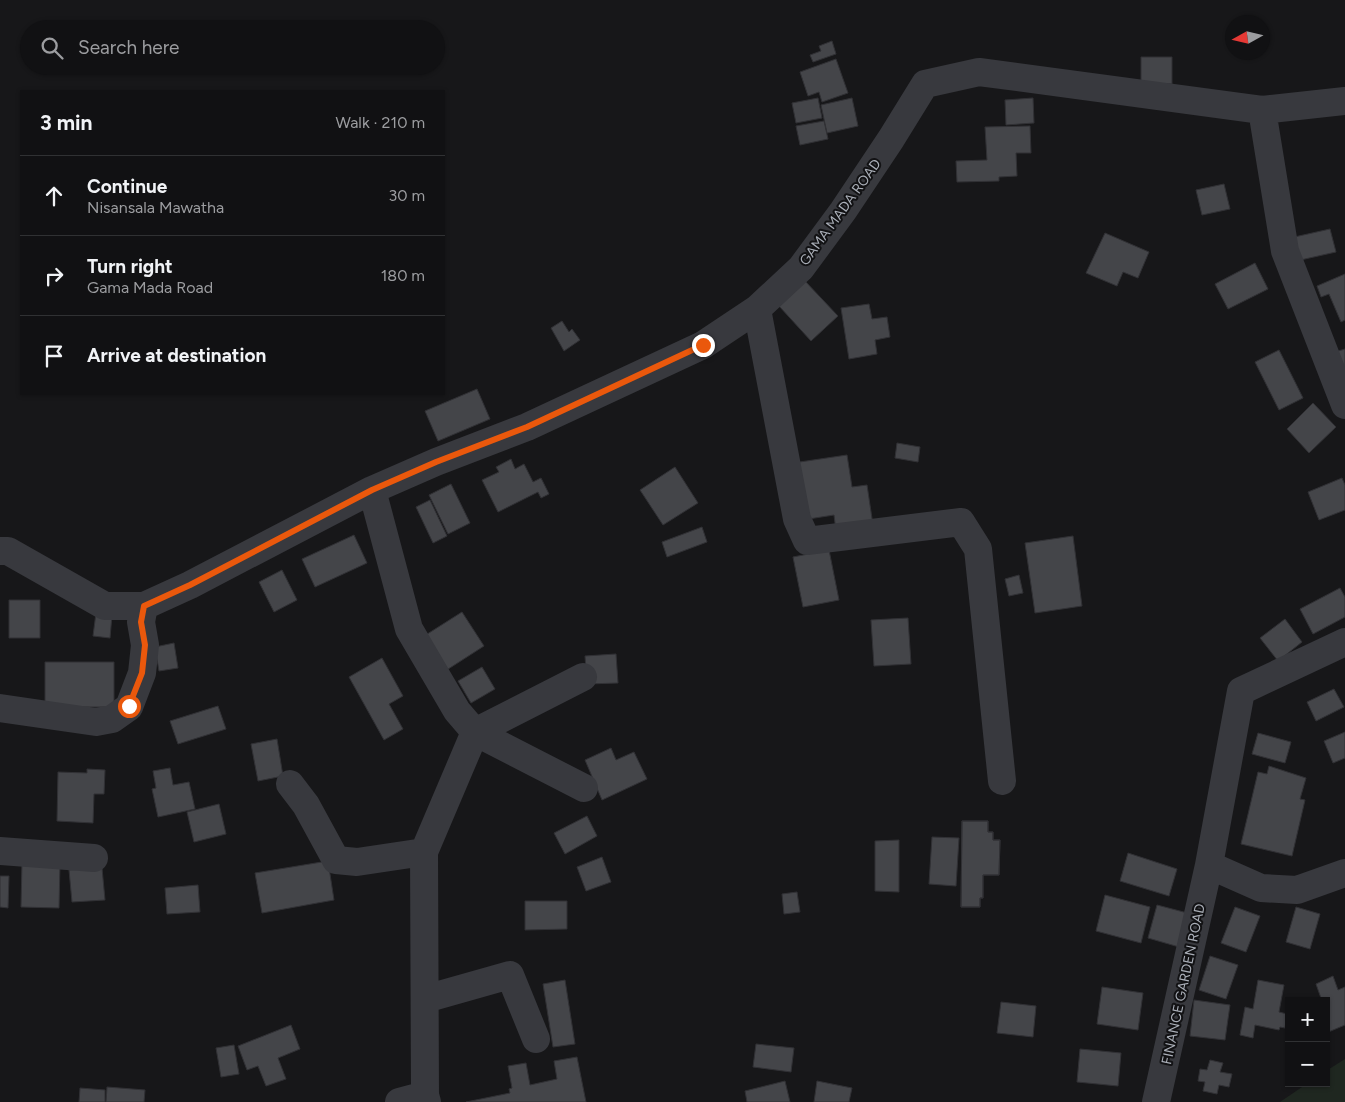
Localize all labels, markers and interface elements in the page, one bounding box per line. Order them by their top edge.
north arrow [1225,15,1270,60]
search box [20,20,445,75]
icon: search [38,34,66,62]
text: Search here [78,36,180,59]
text: 3 min [40,110,92,135]
text: Walk · 210 m [336,113,425,132]
street label: GAMA MADA ROAD [796,156,885,269]
text: Continue [87,175,167,198]
icon: ahead [40,182,68,210]
text: 30 m [388,186,425,205]
text: Nisansala Mawatha [87,198,224,217]
text: Turn right [87,255,173,278]
icon: right [40,262,68,290]
text: 180 m [381,266,425,285]
text: Gama Mada Road [87,278,213,297]
route end [692,334,715,357]
icon: arrive [40,342,68,370]
text: Arrive at destination [87,344,266,367]
route start [118,695,141,718]
street label: FINANCE GARDEN ROAD [1158,902,1209,1066]
map controls [1285,997,1330,1087]
button: + [1285,997,1330,1042]
button: − [1285,1042,1330,1087]

